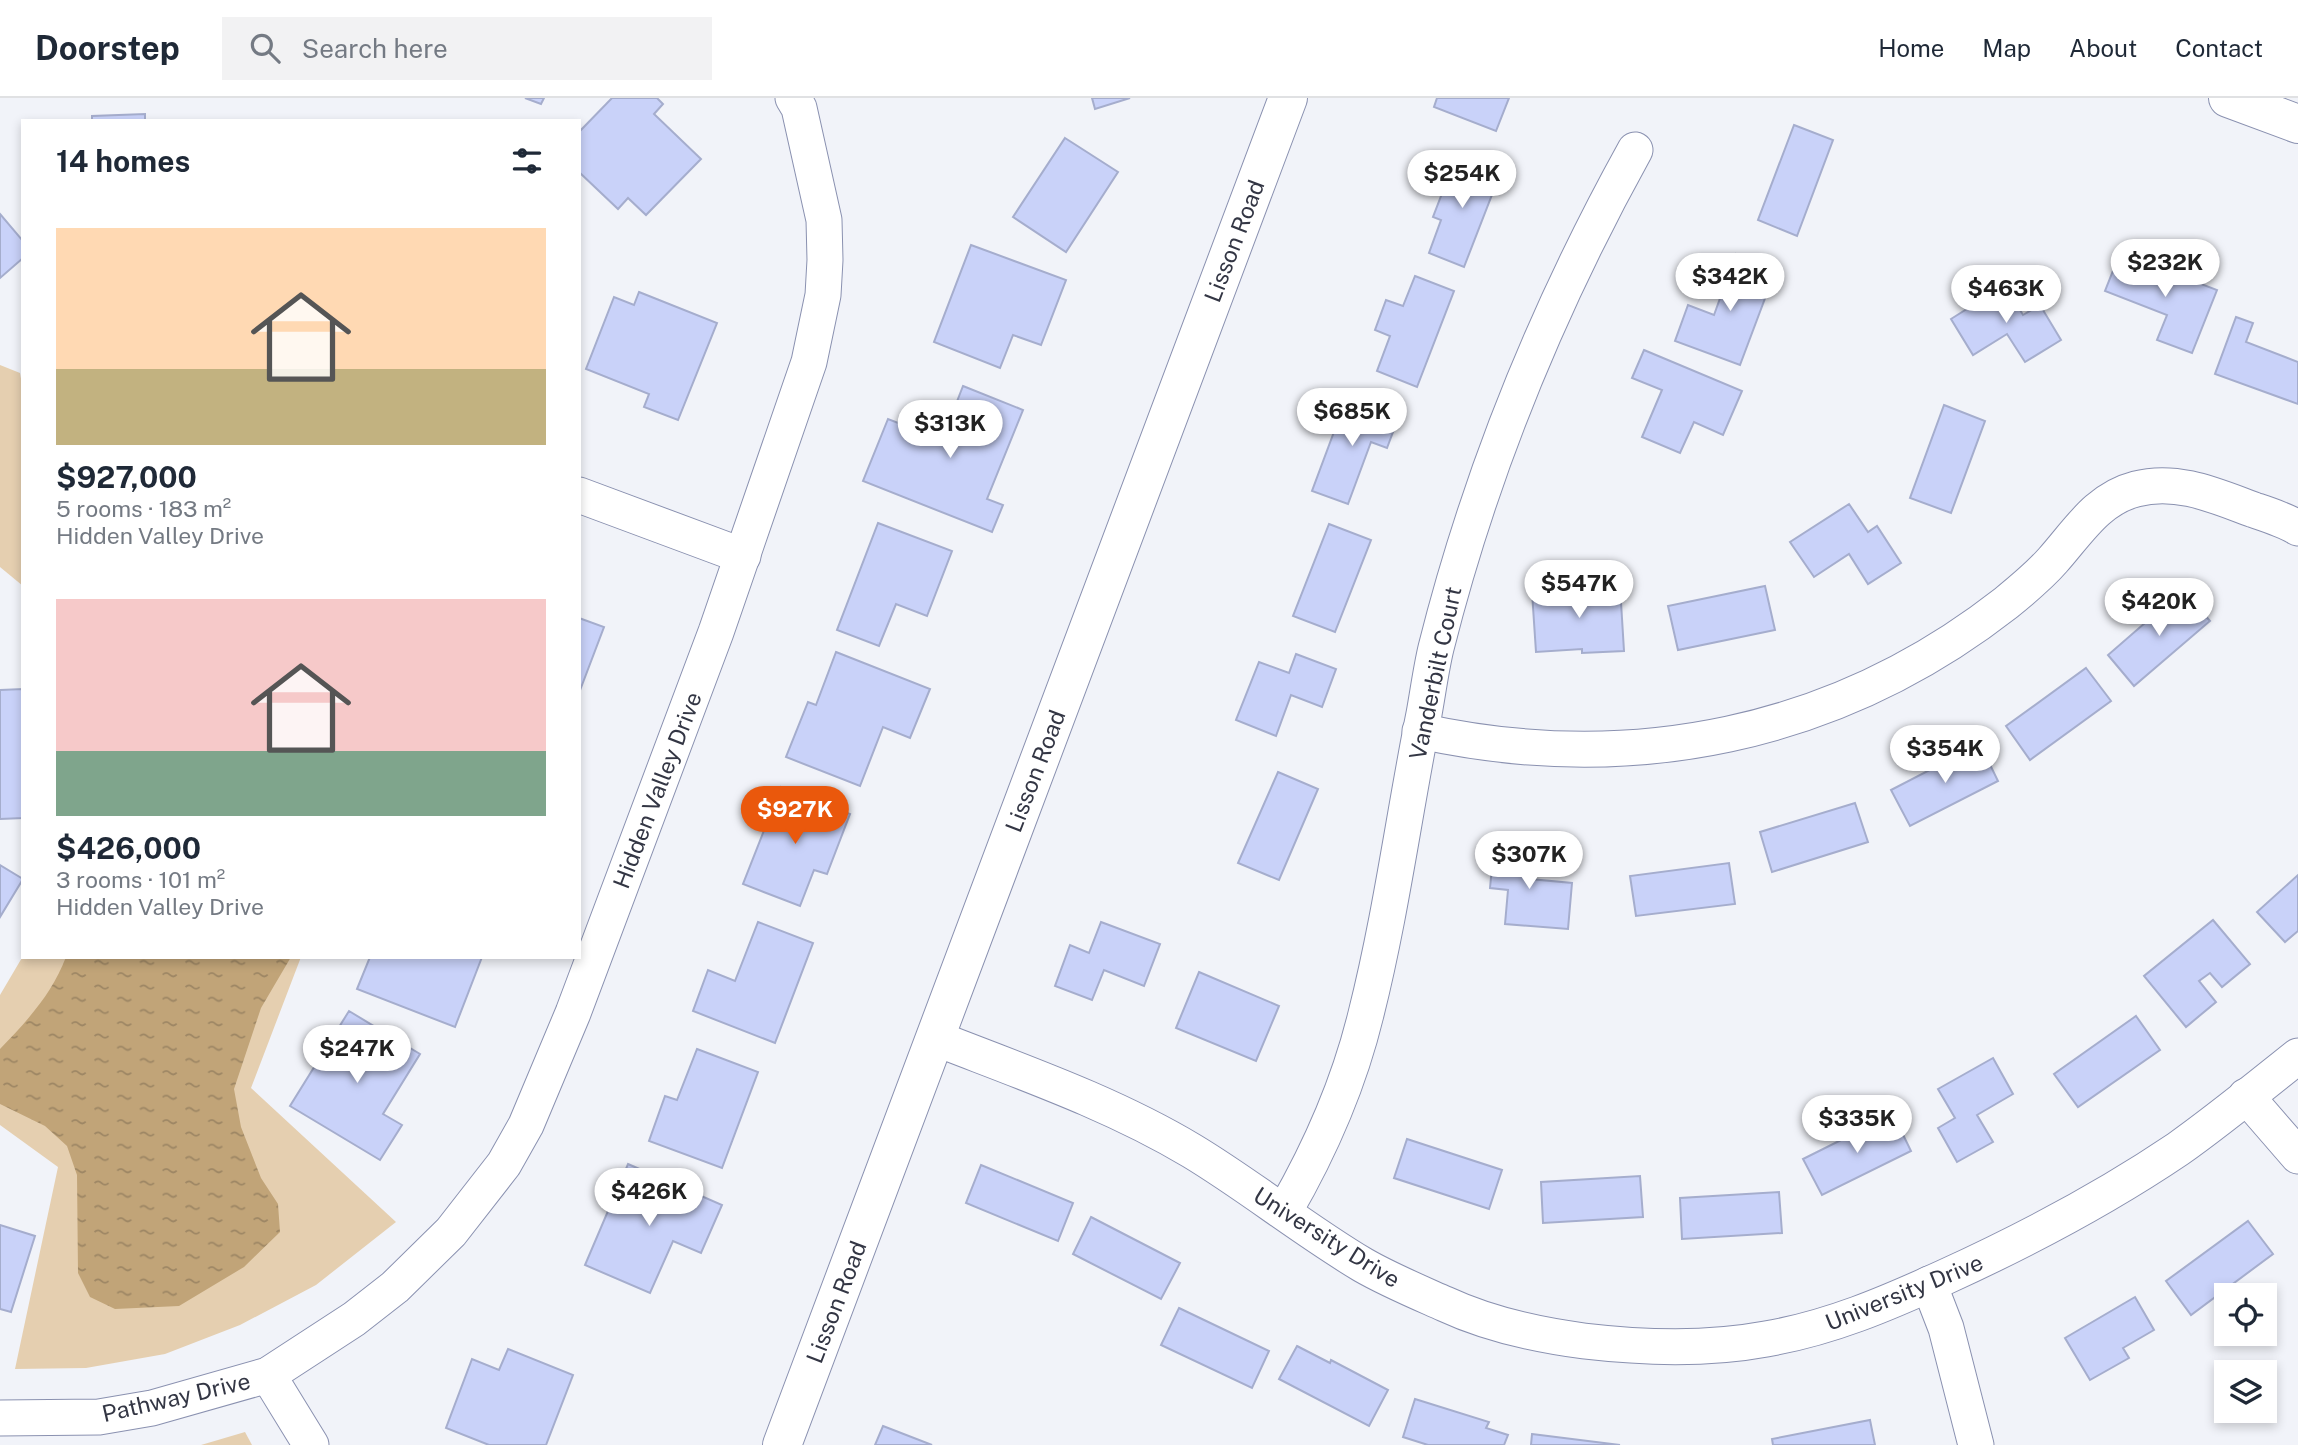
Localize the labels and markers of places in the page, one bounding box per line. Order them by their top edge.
pin: $254K [1413,150,1511,210]
pin: $232K [2116,240,2214,299]
pin: $342K [1681,254,1779,313]
pin: $463K [1957,266,2055,325]
pin: $685K [1303,388,1401,448]
pin: $313K [901,400,999,460]
pin: $547K [1530,560,1628,620]
pin: $420K [2110,578,2208,638]
pin: $354K [1896,726,1994,785]
pin: $927K [746,786,844,846]
pin: $307K [1480,832,1578,891]
pin: $247K [308,1026,406,1085]
pin: $335K [1808,1096,1906,1155]
pin: $426K [600,1168,698,1228]

